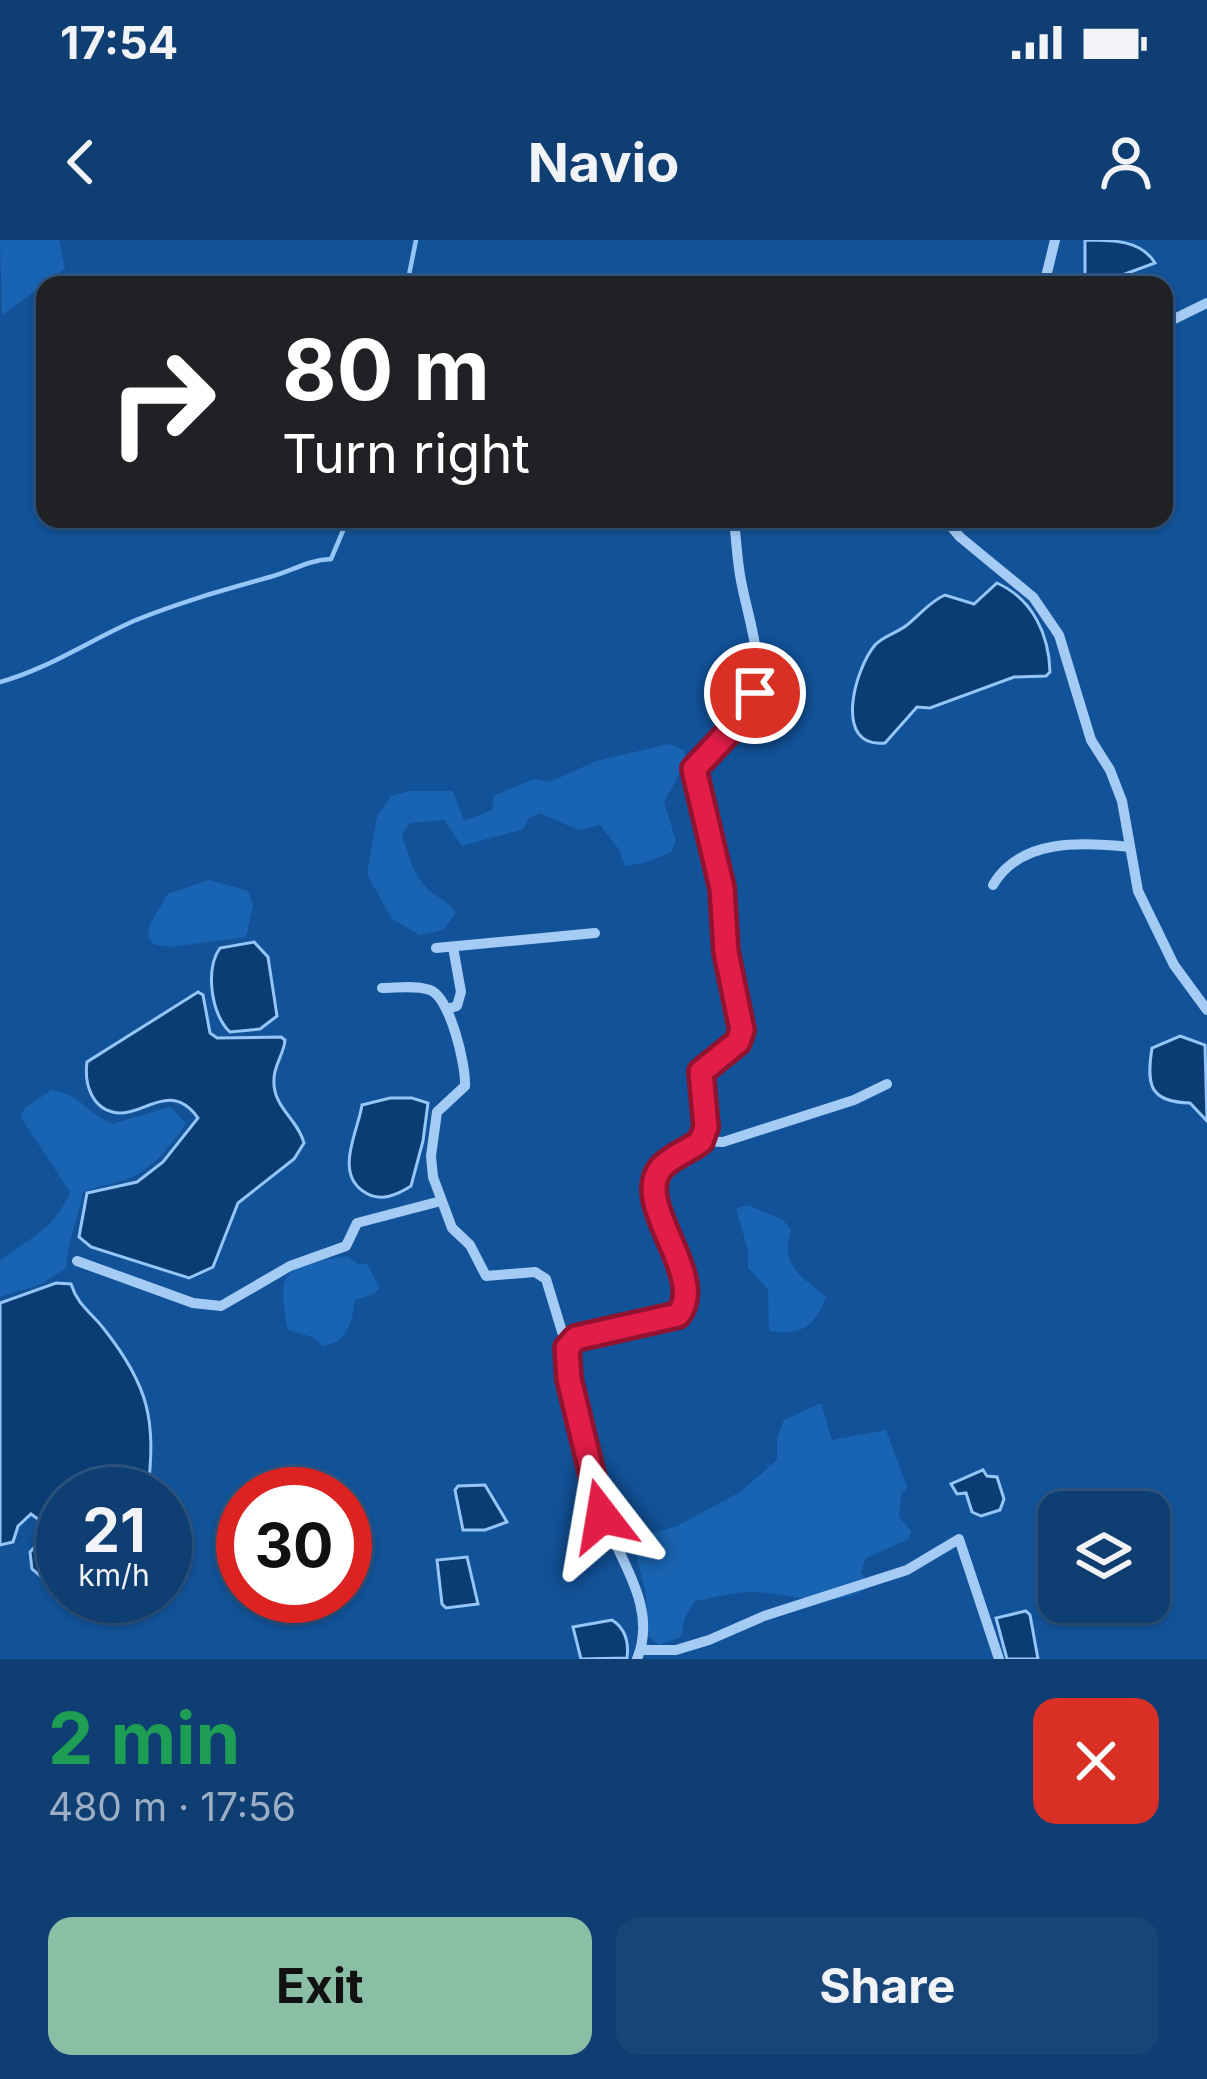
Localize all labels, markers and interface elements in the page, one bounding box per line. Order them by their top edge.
text: 17:54 [60,15,178,70]
icon: back [48,129,114,195]
icon: person [1093,129,1159,195]
text: Navio [528,130,679,195]
text: 80 m [282,319,490,420]
icon: right [84,324,240,480]
text: Turn right [282,421,530,486]
pin [704,642,806,744]
icon: arrive [722,660,788,726]
position arrow [539,1453,665,1579]
speed limit sign: 30 [216,1467,372,1623]
map controls [1038,1491,1170,1623]
button: layers [1038,1491,1170,1623]
text: 21 [82,1494,146,1566]
text: km/h [78,1557,150,1593]
text: 2 min [48,1694,240,1781]
button: close [1033,1698,1159,1824]
text: 480 m · 17:56 [48,1783,296,1830]
button: Exit [48,1917,592,2055]
button: Share [616,1917,1159,2055]

